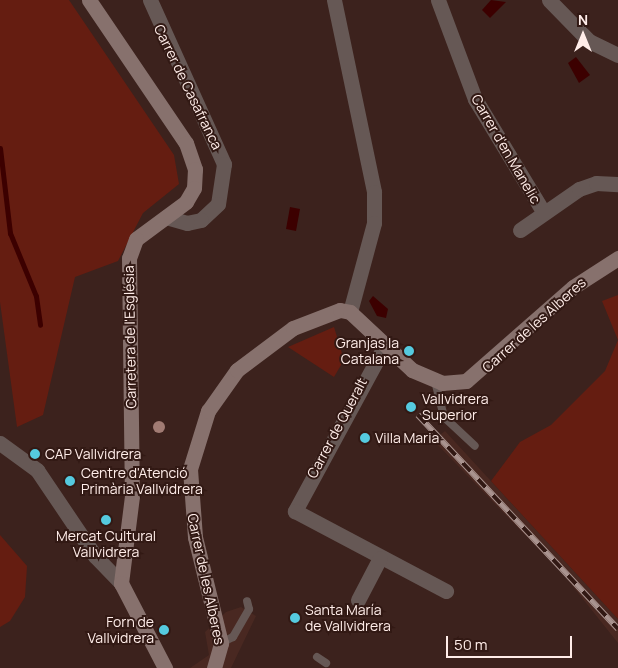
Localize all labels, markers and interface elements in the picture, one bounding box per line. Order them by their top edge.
north arrow [558,10,608,60]
text: N [578,10,588,29]
street label: Carrer de Casafranca [150,22,226,152]
street label: Carrer d'en Manelic [468,91,544,207]
street label: Carretera de l'Església [120,265,140,409]
street label: Carrer de les Alberes [479,274,589,376]
place label: Granjas la Catalana [336,335,399,368]
marker: Granjas la Catalana [403,345,415,357]
street label: Carrer de Queralt [304,375,370,481]
place label: Vallvidrera Superior [422,391,488,424]
marker: Vallvidrera Superior [404,400,418,414]
place label: Villa Maria [375,430,439,446]
marker: Villa Maria [359,432,371,444]
place label: CAP Vallvidrera [45,446,141,462]
marker: CAP Vallvidrera [29,448,41,460]
place label: Centre d'Atenció Primària Vallvidrera [81,465,203,498]
marker: Centre d'Atenció Primària Vallvidrera [63,474,77,488]
street label: Carrer de les Alberes [184,512,228,646]
marker: Mercat Cultural Vallvidrera [100,514,112,526]
place label: Mercat Cultural Vallvidrera [56,528,156,560]
place label: Santa María de Vallvidrera [305,602,391,634]
marker: Santa María de Vallvidrera [289,612,301,624]
place label: Forn de Vallvidrera [88,614,154,646]
marker: Forn de Vallvidrera [158,624,170,636]
scale bar [448,626,574,658]
text: 50 m [454,634,488,655]

